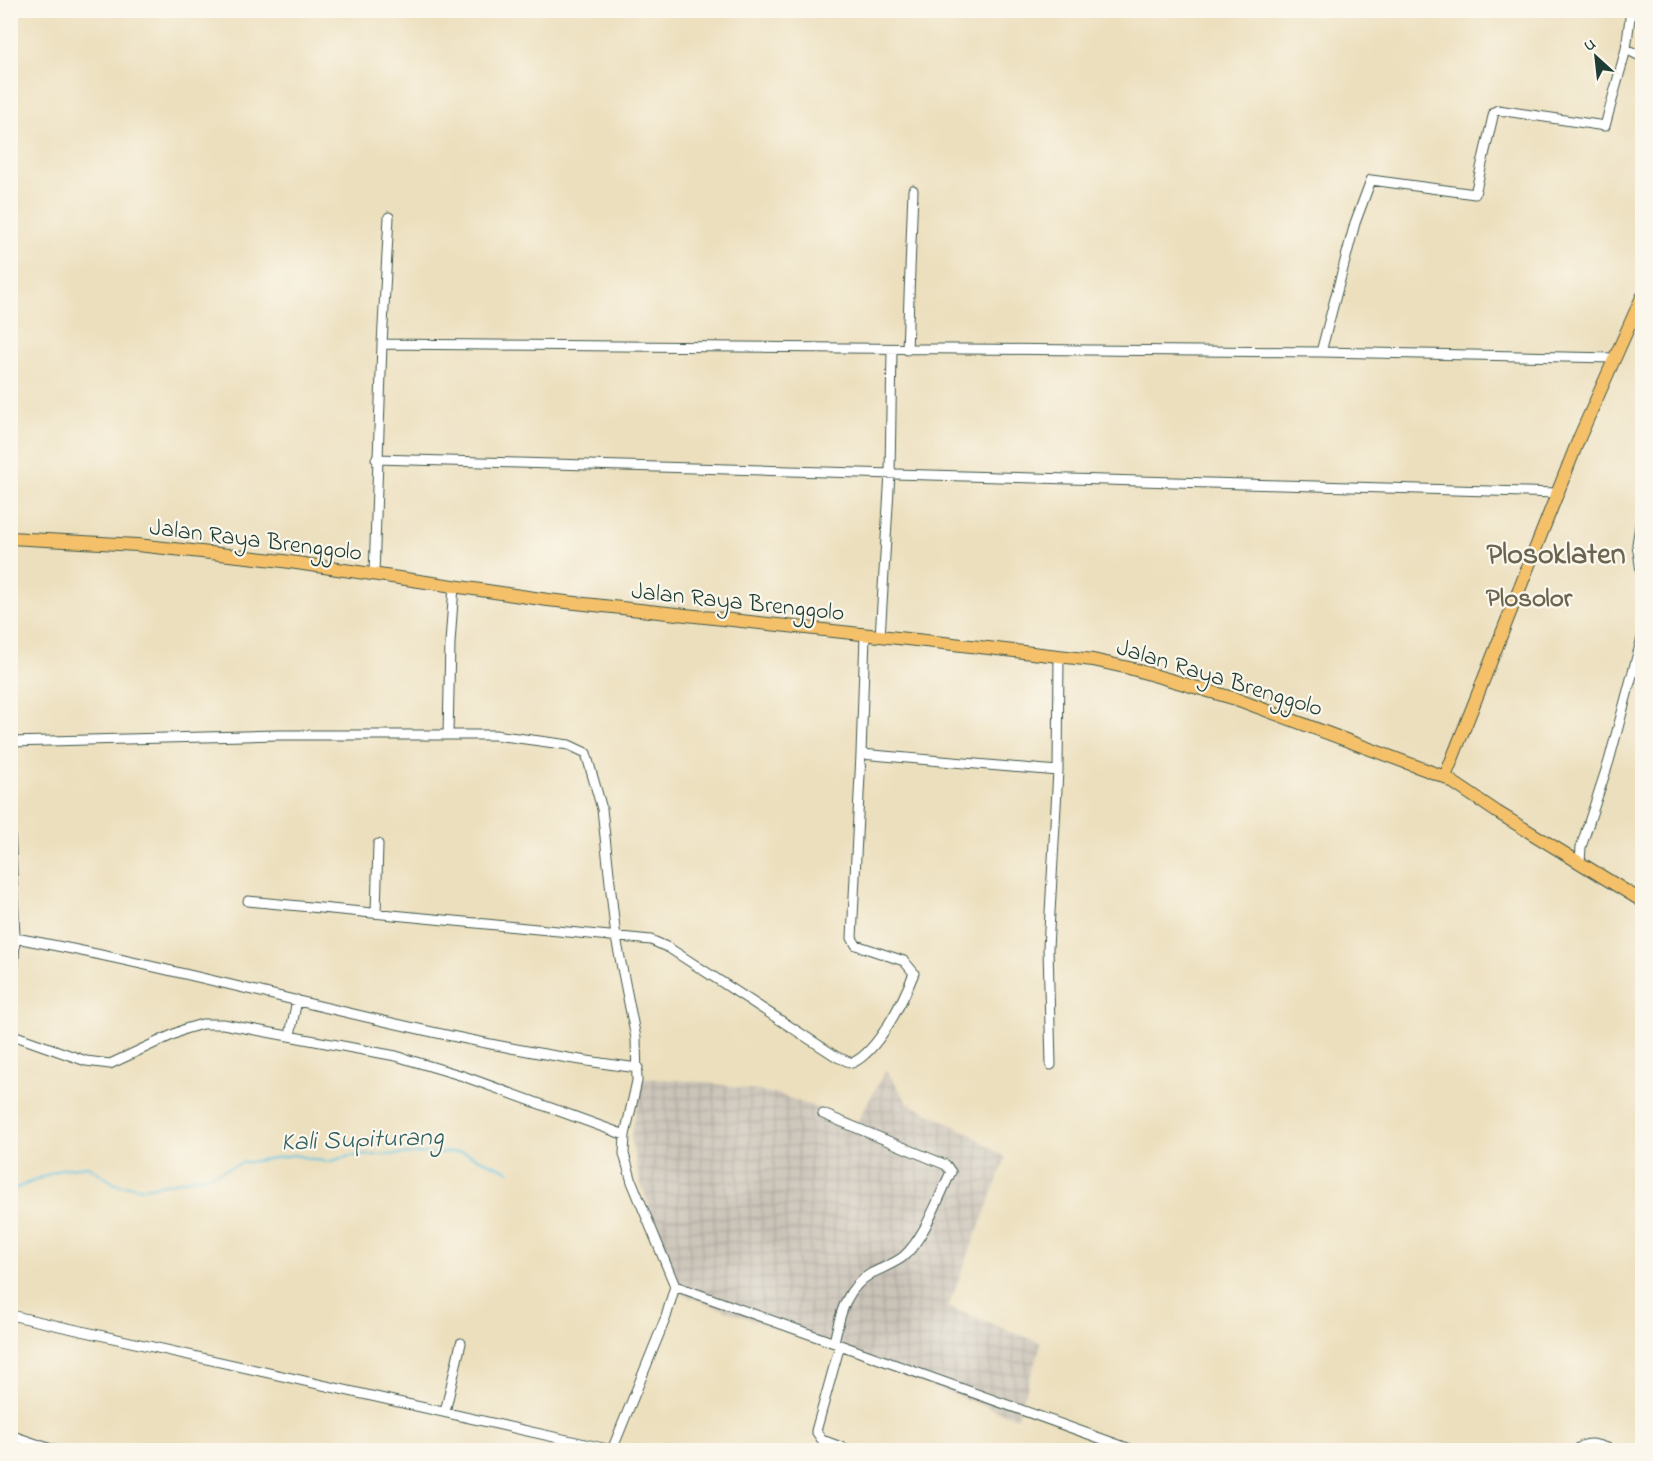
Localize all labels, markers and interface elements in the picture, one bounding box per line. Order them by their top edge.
north arrow [1566,27,1626,87]
text: U [1580,32,1600,58]
street label: Jalan Raya Brenggolo [147,511,364,573]
district label: Plosoklaten [1487,534,1626,578]
street label: Jalan Raya Brenggolo [629,575,846,633]
district label: Plosolor [1486,580,1573,619]
street label: Jalan Raya Brenggolo [1111,631,1327,728]
water label: Kali Supiturang [280,1119,445,1163]

